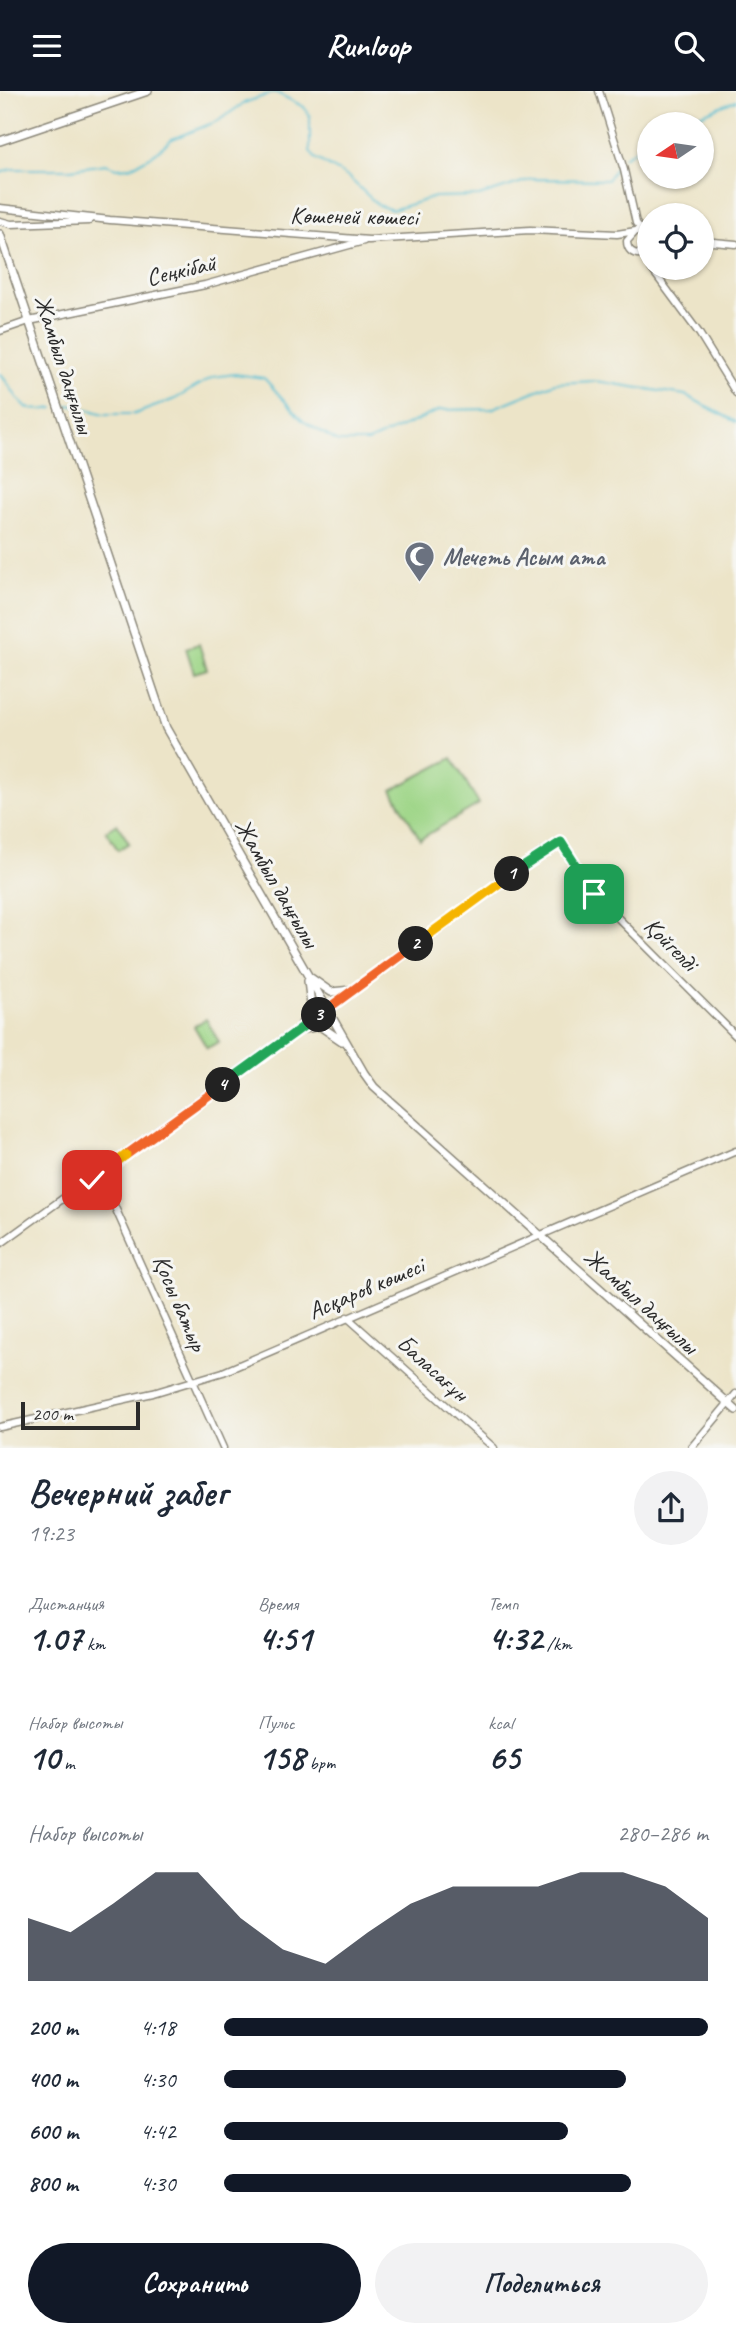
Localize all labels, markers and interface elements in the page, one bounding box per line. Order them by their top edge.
text: Runloop [326,25,410,66]
icon: menu [28,27,66,65]
icon: search [670,27,708,65]
north arrow [637,112,714,189]
map controls [637,112,714,280]
street label: Көшеней көшесі [290,200,421,232]
button: locate [637,203,714,280]
street label: Сеңкібай [143,247,220,293]
street label: Жамбыл даңғылы [27,291,101,439]
mosque icon: Мечеть Асым ата [403,540,437,584]
place label: Мечеть Асым ата [443,542,606,572]
street label: Жамбыл даңғылы [228,813,327,955]
pin: 1 [494,857,530,891]
text: 1 [507,861,516,885]
pin [564,864,624,924]
icon: arrive [575,875,613,913]
street label: Қойгелді [638,911,706,979]
pin: 2 [398,927,434,961]
text: 2 [411,931,420,955]
pin: 3 [302,997,336,1033]
text: 3 [314,1002,323,1026]
pin: 4 [206,1067,241,1103]
text: 4 [218,1072,227,1096]
pin [62,1150,122,1210]
icon: check [73,1161,111,1199]
street label: Жамбыл даңғылы [577,1242,706,1362]
street label: Асқаров көшесі [304,1249,431,1326]
street label: Қосы батыр [146,1250,214,1357]
street label: Баласағұн [391,1328,477,1410]
scale bar [21,1399,140,1431]
text: 200 m [32,1402,73,1426]
text: Вечерний забег [28,1469,227,1516]
button: share [634,1471,708,1545]
text: 19:23 [28,1519,74,1548]
text: Дистанция [28,1592,104,1616]
text: Время [258,1592,298,1616]
text: Темп [488,1592,519,1616]
text: 1.07 [28,1616,82,1661]
text: 4:51 [258,1616,312,1661]
text: 4:32 [488,1616,542,1661]
text: km [82,1632,105,1656]
text: /km [542,1632,572,1656]
text: Набор высоты [28,1711,122,1735]
text: Пульс [258,1711,295,1735]
text: kcal [488,1711,513,1735]
text: 10 [28,1735,60,1780]
text: 158 [258,1735,305,1780]
text: 65 [488,1735,520,1780]
text: m [60,1751,75,1775]
text: bpm [305,1751,335,1775]
text: Набор высоты [28,1819,142,1848]
text: 280–286 m [617,1819,708,1848]
text: 200 m [28,2013,78,2042]
text: 4:18 [140,2013,176,2042]
text: 400 m [28,2065,78,2094]
text: 4:30 [140,2065,176,2094]
text: 600 m [28,2117,78,2146]
text: 4:42 [140,2117,176,2146]
text: 800 m [28,2169,78,2198]
text: 4:30 [140,2169,176,2198]
button: Сохранить [28,2243,361,2323]
button: Поделиться [375,2243,708,2323]

